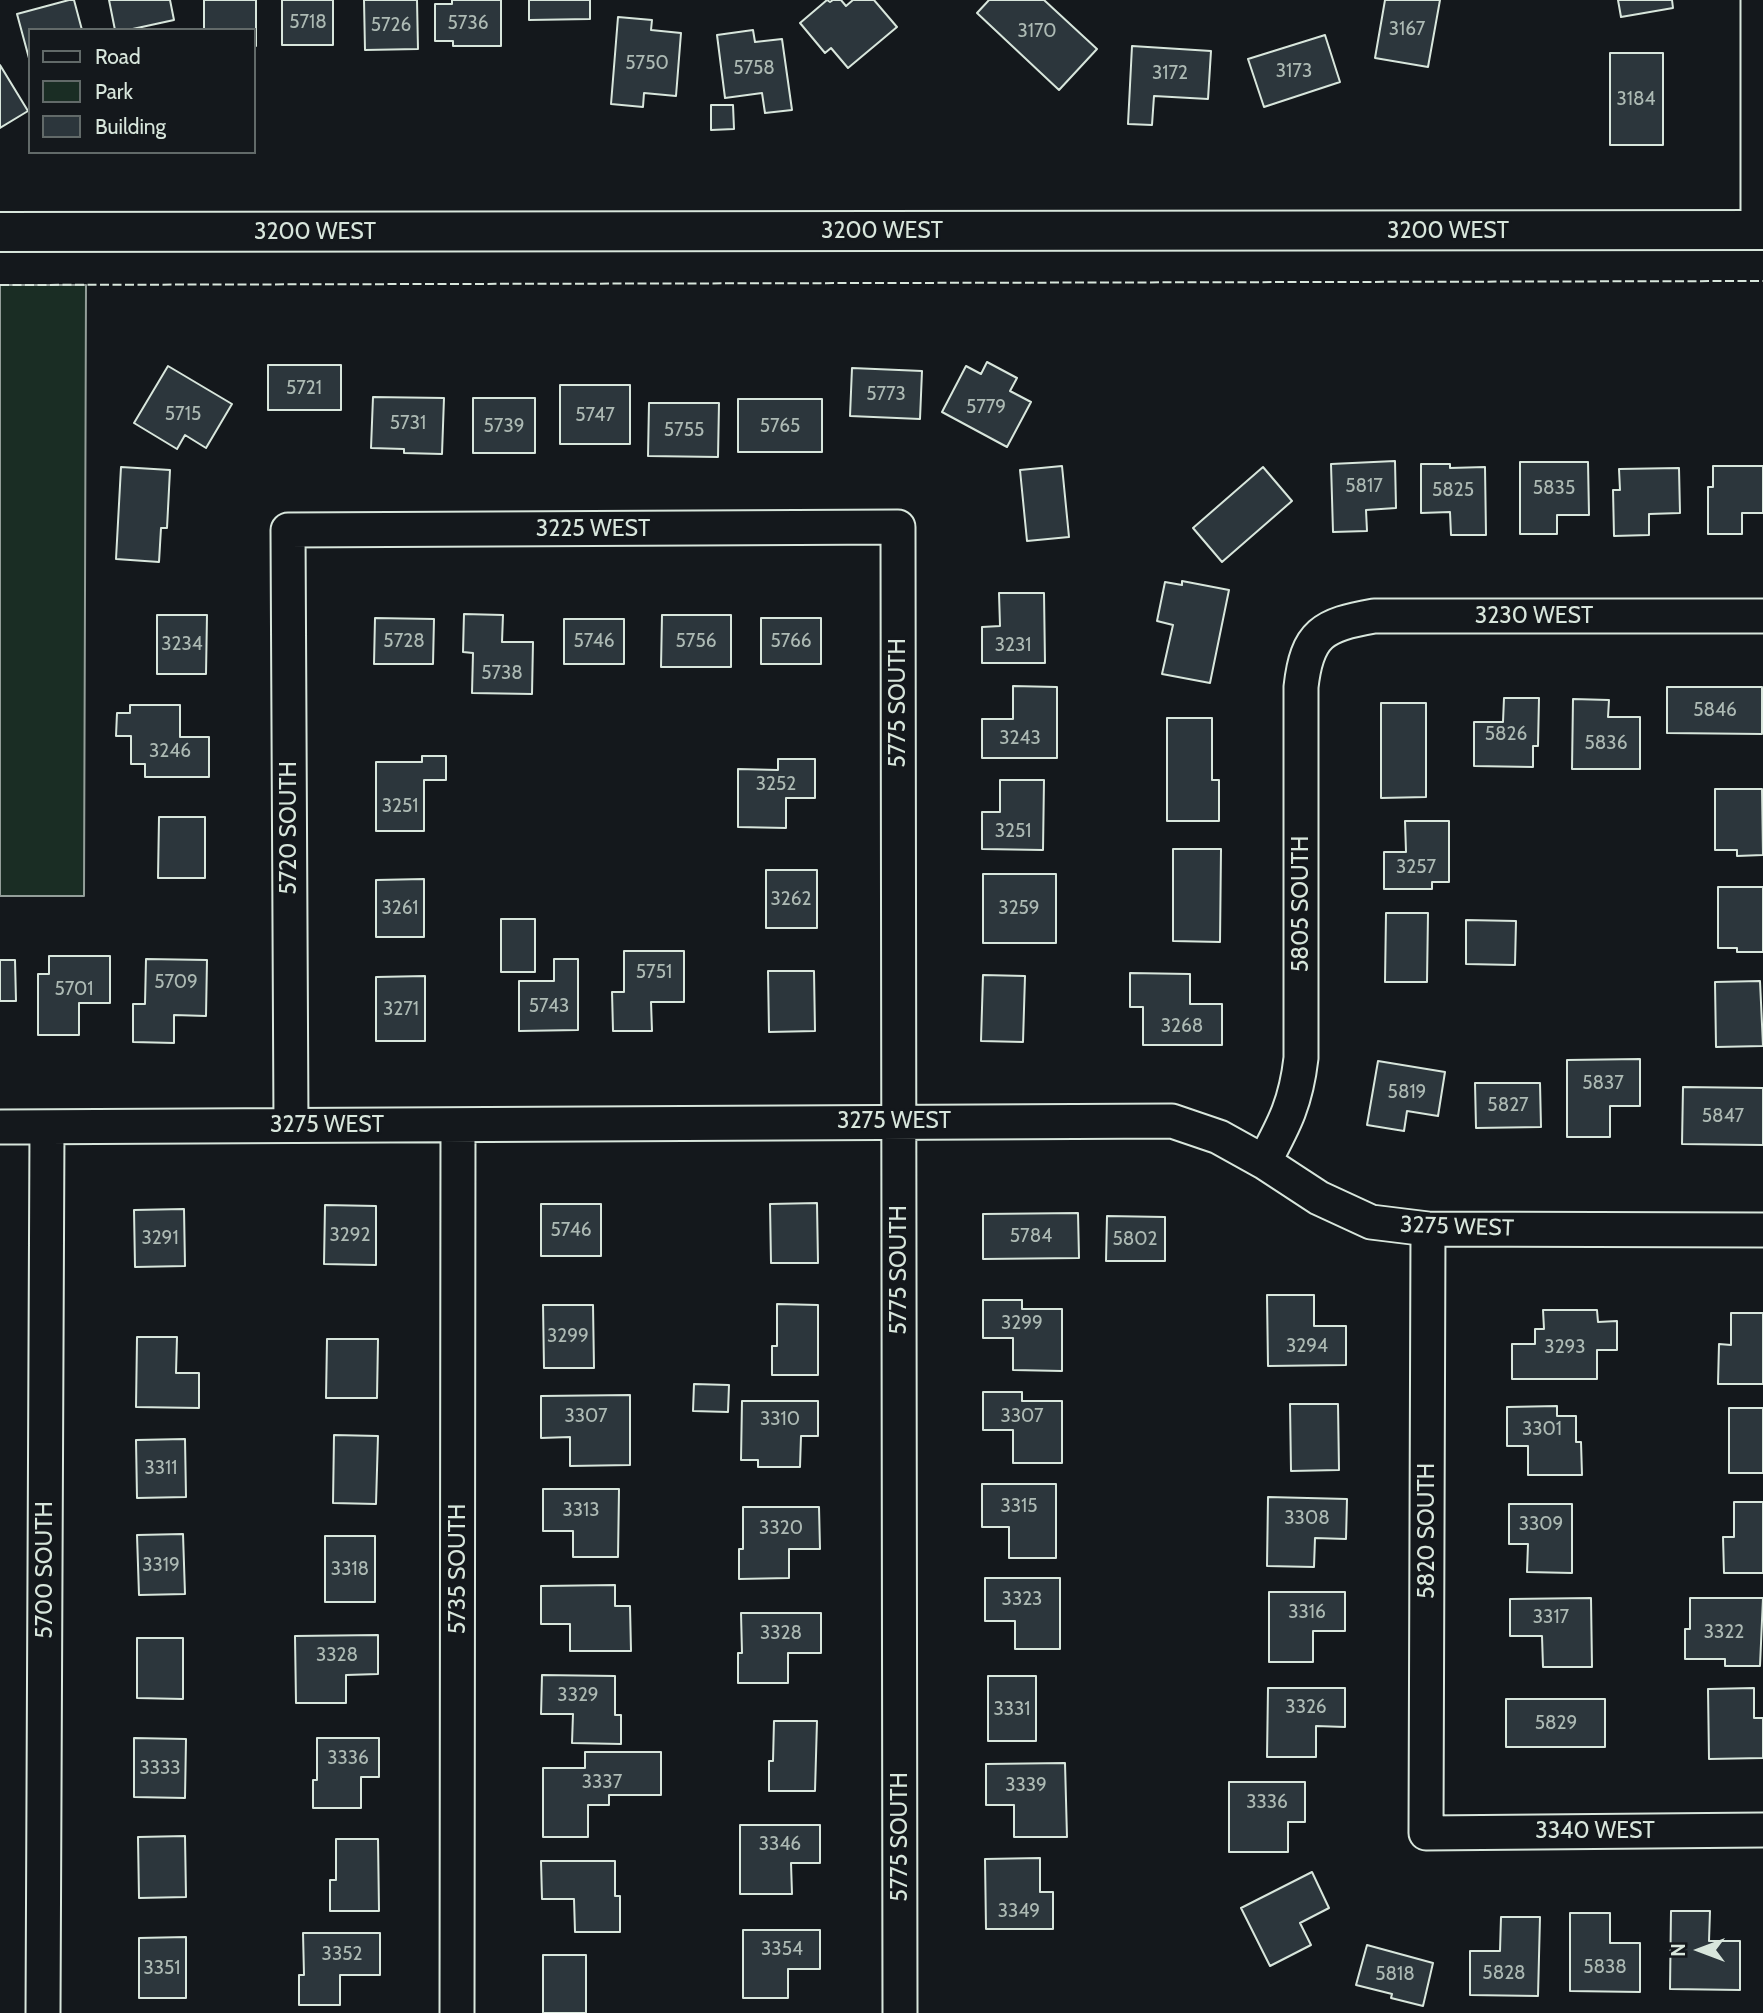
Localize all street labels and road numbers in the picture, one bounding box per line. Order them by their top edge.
street label: 3200 WEST [821,217,943,245]
street label: 3200 WEST [1387,217,1509,245]
street label: 3200 WEST [254,218,376,246]
street label: 3225 WEST [536,515,650,543]
street label: 3230 WEST [1475,602,1593,630]
street label: 5775 SOUTH [884,638,912,768]
street label: 5720 SOUTH [275,761,303,895]
street label: 5805 SOUTH [1287,836,1315,972]
street label: 3275 WEST [837,1107,951,1135]
street label: 3275 WEST [270,1111,384,1139]
street label: 5775 SOUTH [885,1205,913,1335]
street label: 3275 WEST [1400,1211,1514,1243]
street label: 5820 SOUTH [1413,1463,1441,1599]
street label: 5700 SOUTH [31,1501,59,1639]
street label: 5735 SOUTH [444,1504,472,1634]
street label: 5775 SOUTH [886,1772,914,1902]
street label: 3340 WEST [1535,1817,1655,1845]

